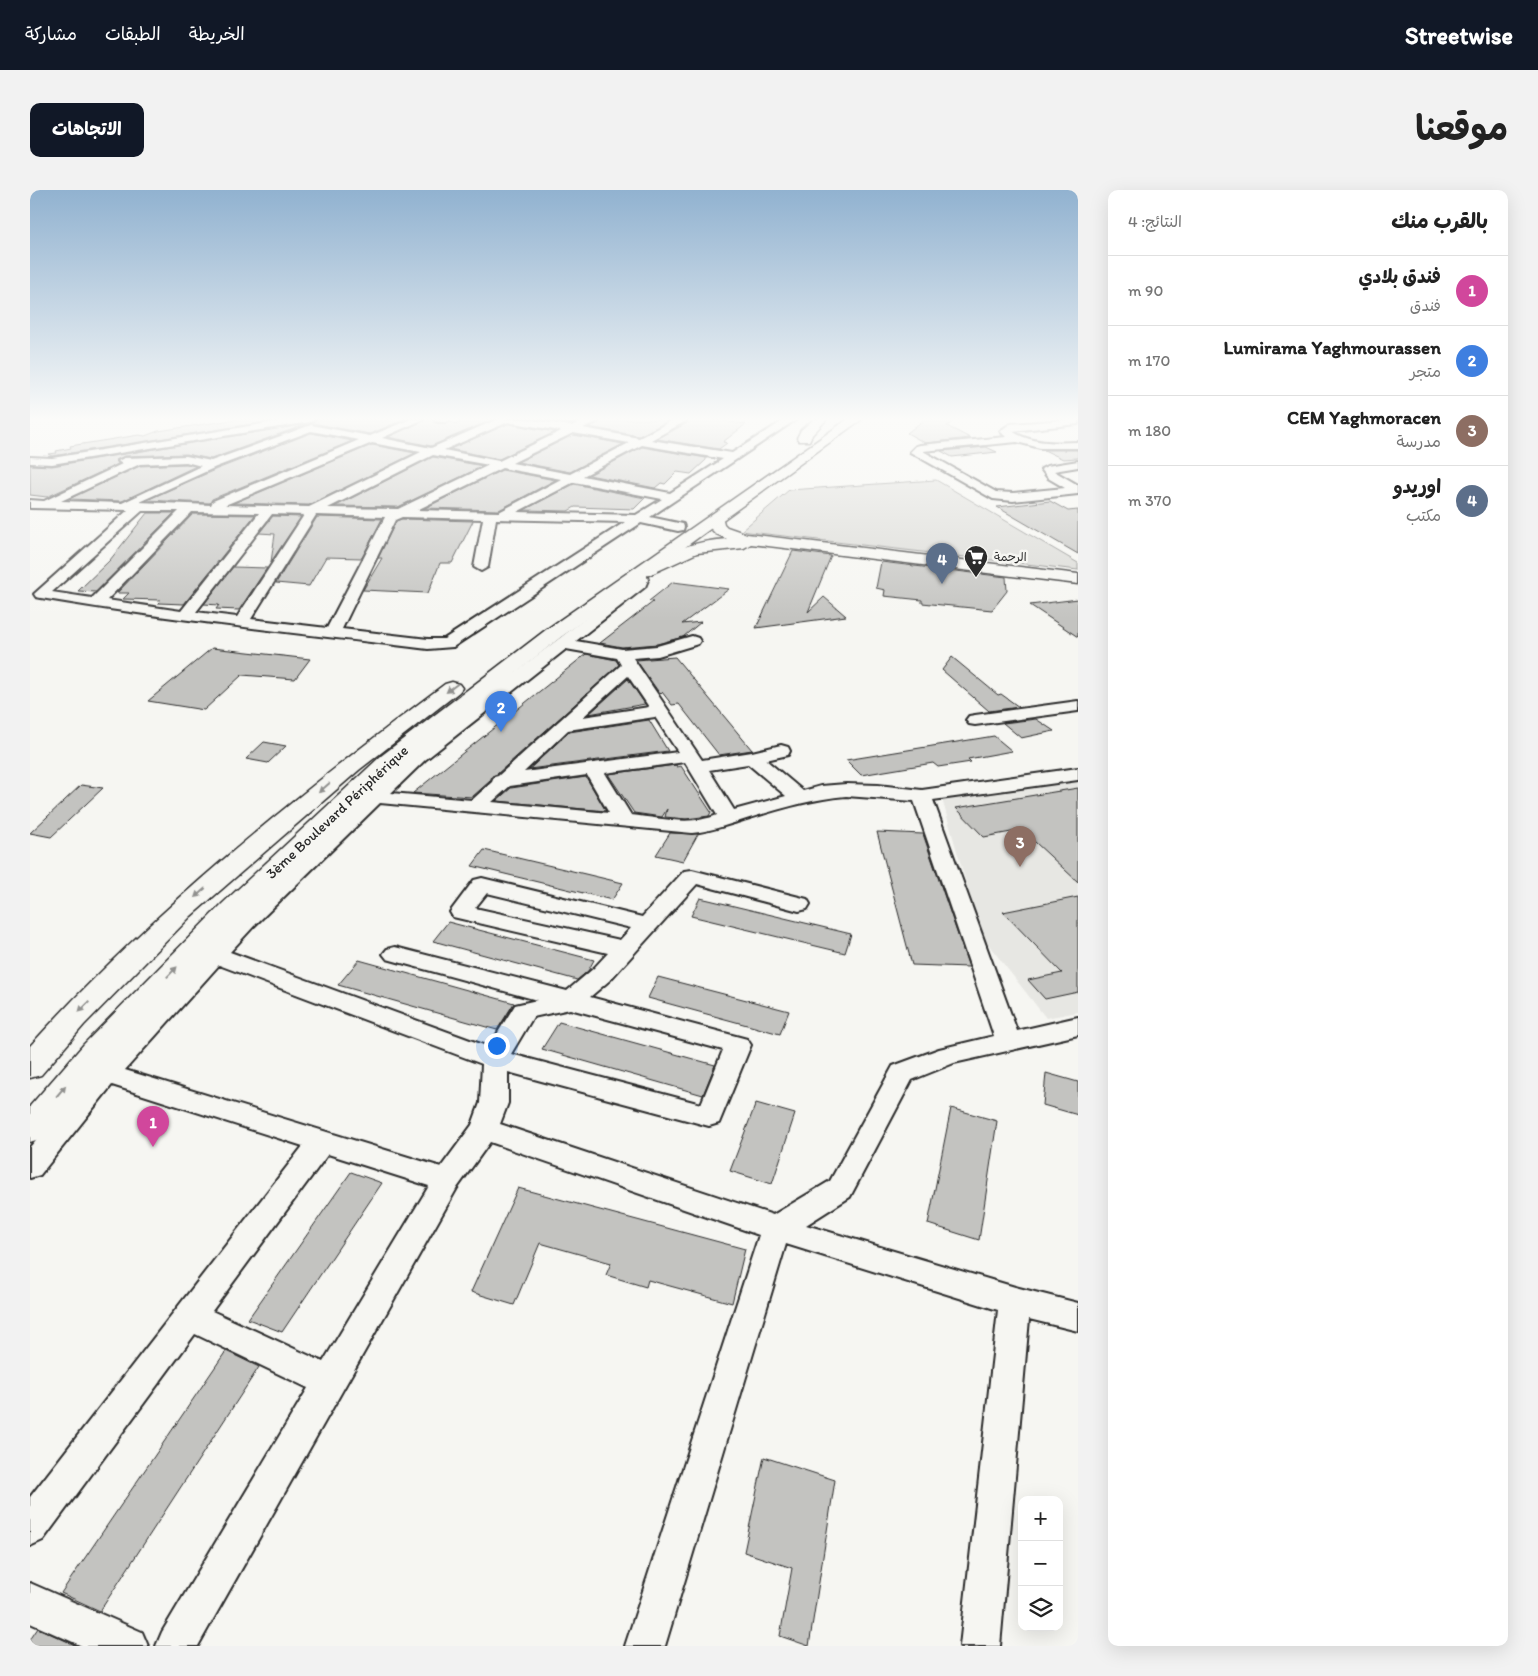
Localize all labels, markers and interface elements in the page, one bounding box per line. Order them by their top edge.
text: Streetwise [1405,21,1513,50]
text: مشاركة [25,23,77,45]
text: الطبقات [105,23,161,45]
text: الخريطة [189,23,245,45]
button: الاتجاهات [30,103,144,157]
text: موقعنا [1415,107,1508,149]
text: بالقرب منك [1391,208,1488,233]
text: النتائج: 4 [1128,212,1182,231]
text: فندق بلادي [1358,265,1441,288]
text: 90 m [1128,281,1163,300]
text: 1 [1468,281,1476,300]
text: فندق [1410,296,1441,315]
text: Lumirama Yaghmourassen [1223,336,1441,359]
text: 170 m [1128,351,1170,370]
text: 2 [1468,351,1476,370]
text: متجر [1410,362,1441,381]
text: CEM Yaghmoracen [1287,406,1441,429]
text: 180 m [1128,421,1171,440]
text: 3 [1468,421,1476,440]
text: مدرسة [1396,432,1441,451]
text: اوريدو [1393,475,1441,498]
text: 370 m [1128,491,1172,510]
text: 4 [1467,491,1477,510]
text: مكتب [1406,506,1441,525]
pin: 4 [926,543,958,584]
supermarket icon: الرحمة [963,544,989,578]
place label: الرحمة [994,550,1027,564]
one-way arrow [445,683,459,693]
pin: 2 [485,691,517,732]
street label: 3ème Boulevard Périphérique [262,741,412,883]
one-way arrow [318,782,330,794]
pin: 3 [1004,826,1036,867]
one-way arrow [194,888,207,899]
one-way arrow [166,966,178,978]
one-way arrow [78,1001,90,1013]
your location [484,1033,510,1059]
one-way arrow [56,1085,67,1098]
pin: 1 [137,1106,169,1147]
map controls [1018,1496,1063,1631]
button: + [1018,1496,1063,1541]
button: − [1018,1541,1063,1586]
button: layers [1018,1586,1063,1631]

